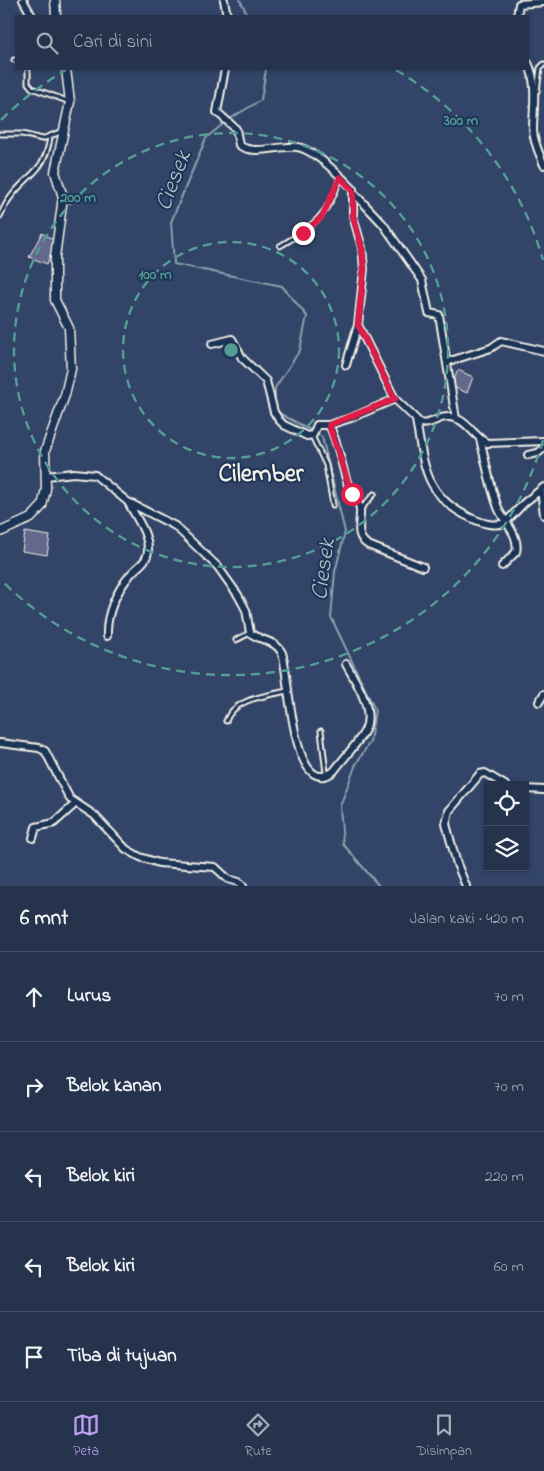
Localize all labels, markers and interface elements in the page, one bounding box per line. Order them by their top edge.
search box [15,15,529,70]
icon: search [33,29,61,57]
text: Cari di sini [73,29,152,56]
text: 300 m [443,110,479,132]
water label: Ciesek [147,144,202,216]
text: 200 m [59,187,96,209]
route end [292,222,315,245]
text: 100 m [138,264,172,286]
centre of rings [222,341,240,359]
district label: Cilember [218,457,305,493]
route start [341,483,364,506]
water label: Ciesek [303,535,346,602]
map controls [484,781,529,871]
button: locate [484,781,529,826]
button: layers [484,826,529,871]
text: 6 mnt [20,904,68,934]
text: Jalan kaki · 420 m [410,907,524,931]
icon: ahead [20,983,48,1011]
text: Lurus [67,983,111,1010]
text: 70 m [494,985,524,1009]
icon: right [20,1073,48,1101]
text: Belok kanan [67,1073,161,1100]
text: 70 m [494,1075,524,1099]
icon: left [20,1163,48,1191]
text: Belok kiri [67,1163,135,1190]
text: 220 m [485,1165,524,1189]
icon: left [20,1253,48,1281]
text: Belok kiri [67,1253,135,1280]
text: 60 m [494,1255,524,1279]
icon: arrive [20,1343,48,1371]
text: Tiba di tujuan [67,1343,177,1370]
tab: Peta [72,1411,100,1462]
tab: Rute [244,1411,272,1462]
tab: Disimpan [417,1411,472,1462]

